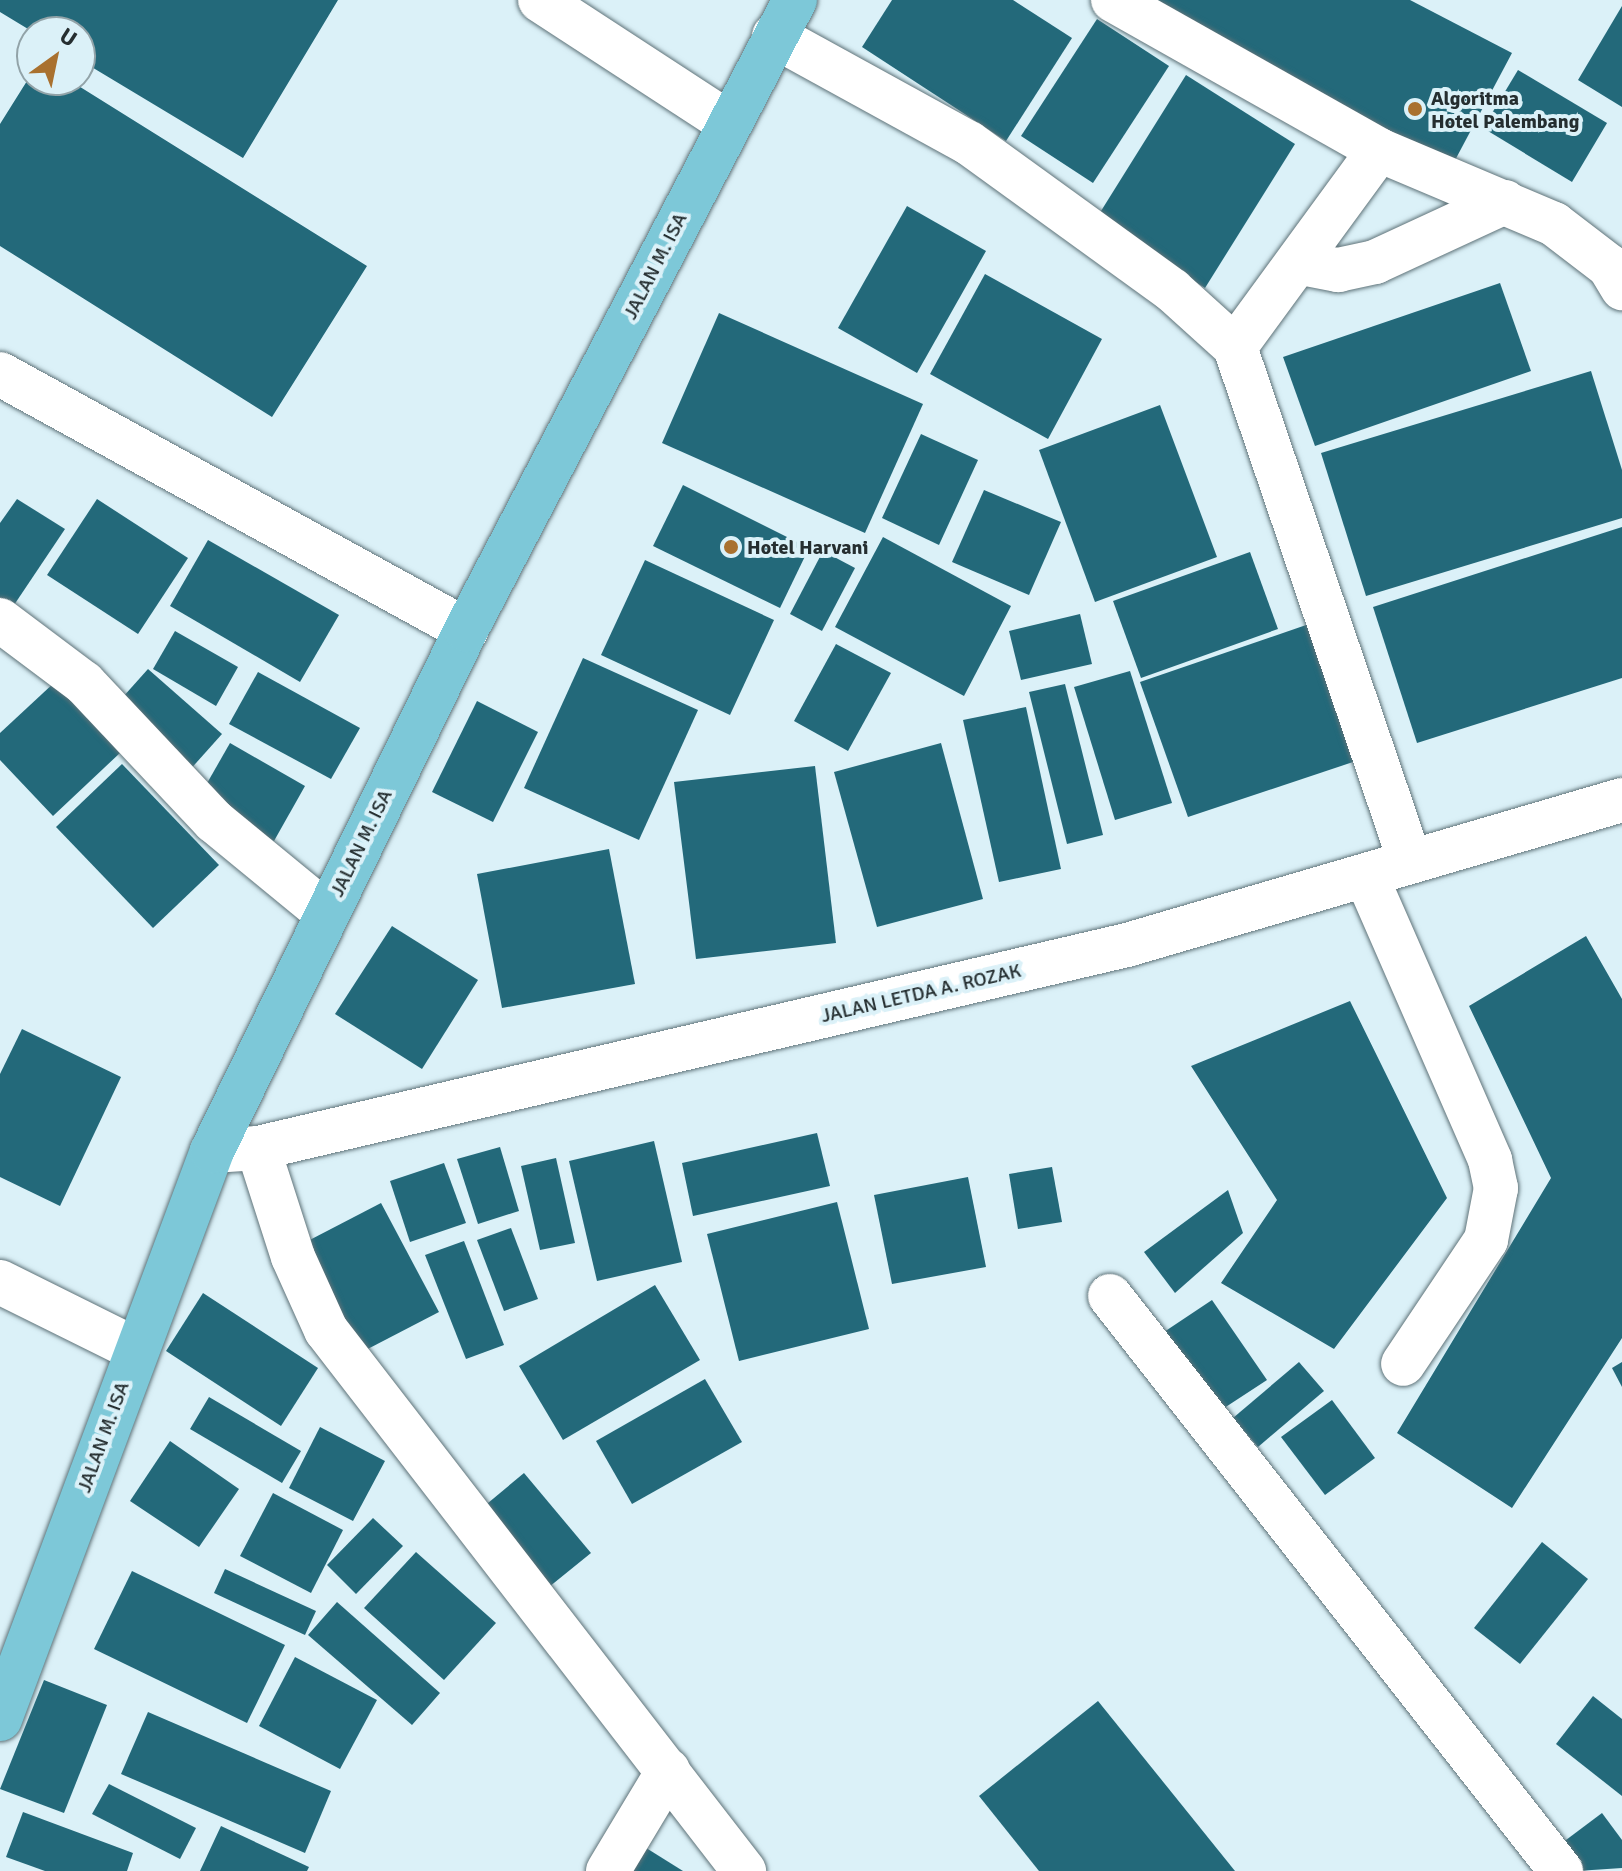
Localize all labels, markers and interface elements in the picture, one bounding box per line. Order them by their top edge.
north arrow [16,16,96,96]
text: U [55,22,82,52]
place label: Algoritma Hotel Palembang [1431,86,1579,133]
marker: Algoritma Hotel Palembang [1406,100,1424,118]
street label: JALAN M. ISA [618,209,692,323]
place label: Hotel Harvani [747,535,868,559]
marker: Hotel Harvani [722,538,740,556]
street label: JALAN M. ISA [325,785,397,901]
street label: JALAN LETDA A. ROZAK [819,958,1023,1028]
street label: JALAN M. ISA [72,1378,134,1496]

